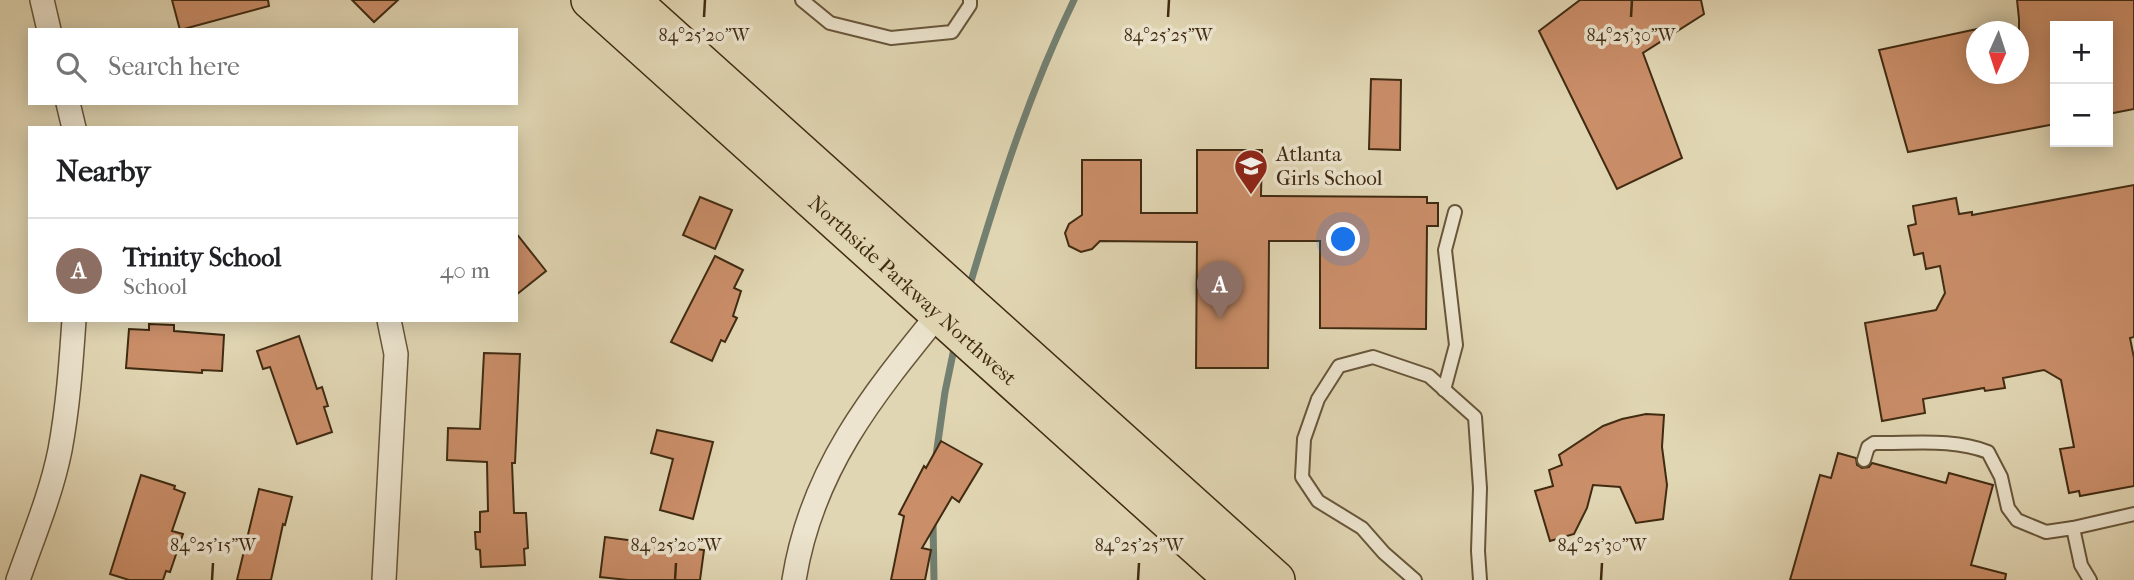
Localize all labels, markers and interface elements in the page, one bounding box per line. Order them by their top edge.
north arrow [1966,21,2029,84]
map controls [2050,21,2113,147]
button: + [2050,21,2113,84]
text: 84°25'20"W [659,25,751,46]
text: 84°25'25"W [1124,25,1214,46]
text: 84°25'30"W [1586,25,1677,46]
search box [28,28,518,105]
icon: search [52,48,90,86]
text: Search here [108,51,240,82]
button: − [2050,84,2113,147]
place label: Atlanta Girls School [1275,142,1383,190]
school or university icon: Atlanta Girls School [1232,147,1270,196]
text: Nearby [56,154,151,189]
street label: Northside Parkway Northwest [803,191,1022,391]
your location [1326,222,1360,256]
text: Trinity School [123,242,281,273]
text: A [72,257,86,284]
text: 40 m [440,257,490,284]
pin: A [1197,261,1243,319]
text: School [123,273,187,300]
text: 84°25'15"W [170,535,257,556]
text: 84°25'20"W [631,535,723,556]
text: 84°25'25"W [1095,535,1185,556]
text: 84°25'30"W [1557,535,1648,556]

